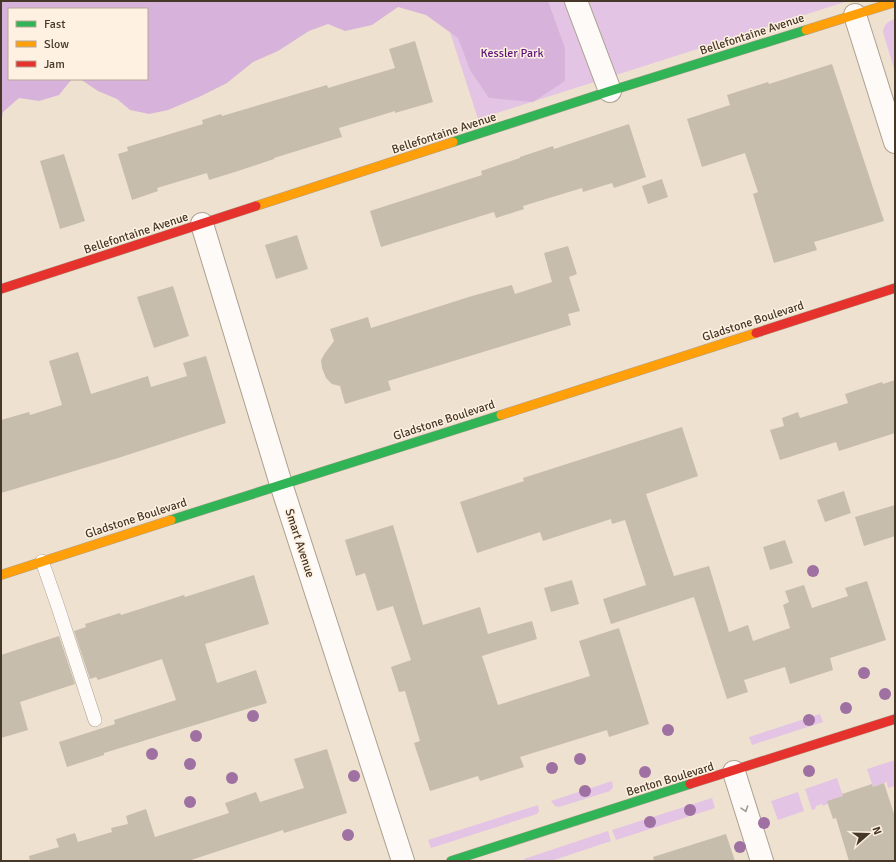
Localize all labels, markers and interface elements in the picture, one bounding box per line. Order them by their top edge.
legend [8,8,148,80]
street label: Bellefontaine Avenue [698,10,806,58]
text: Fast [44,17,65,32]
text: Slow [44,37,69,52]
park label: Kessler Park [481,46,544,61]
text: Jam [44,57,65,72]
street label: Bellefontaine Avenue [390,109,498,157]
street label: Bellefontaine Avenue [82,209,190,257]
street label: Gladstone Boulevard [700,298,806,345]
street label: Gladstone Boulevard [391,397,497,444]
street label: Gladstone Boulevard [83,495,189,542]
street label: Smart Avenue [281,507,318,579]
street label: Benton Boulevard [625,759,716,800]
one-way arrow [740,805,749,812]
north arrow [848,814,888,854]
text: N [870,825,884,837]

